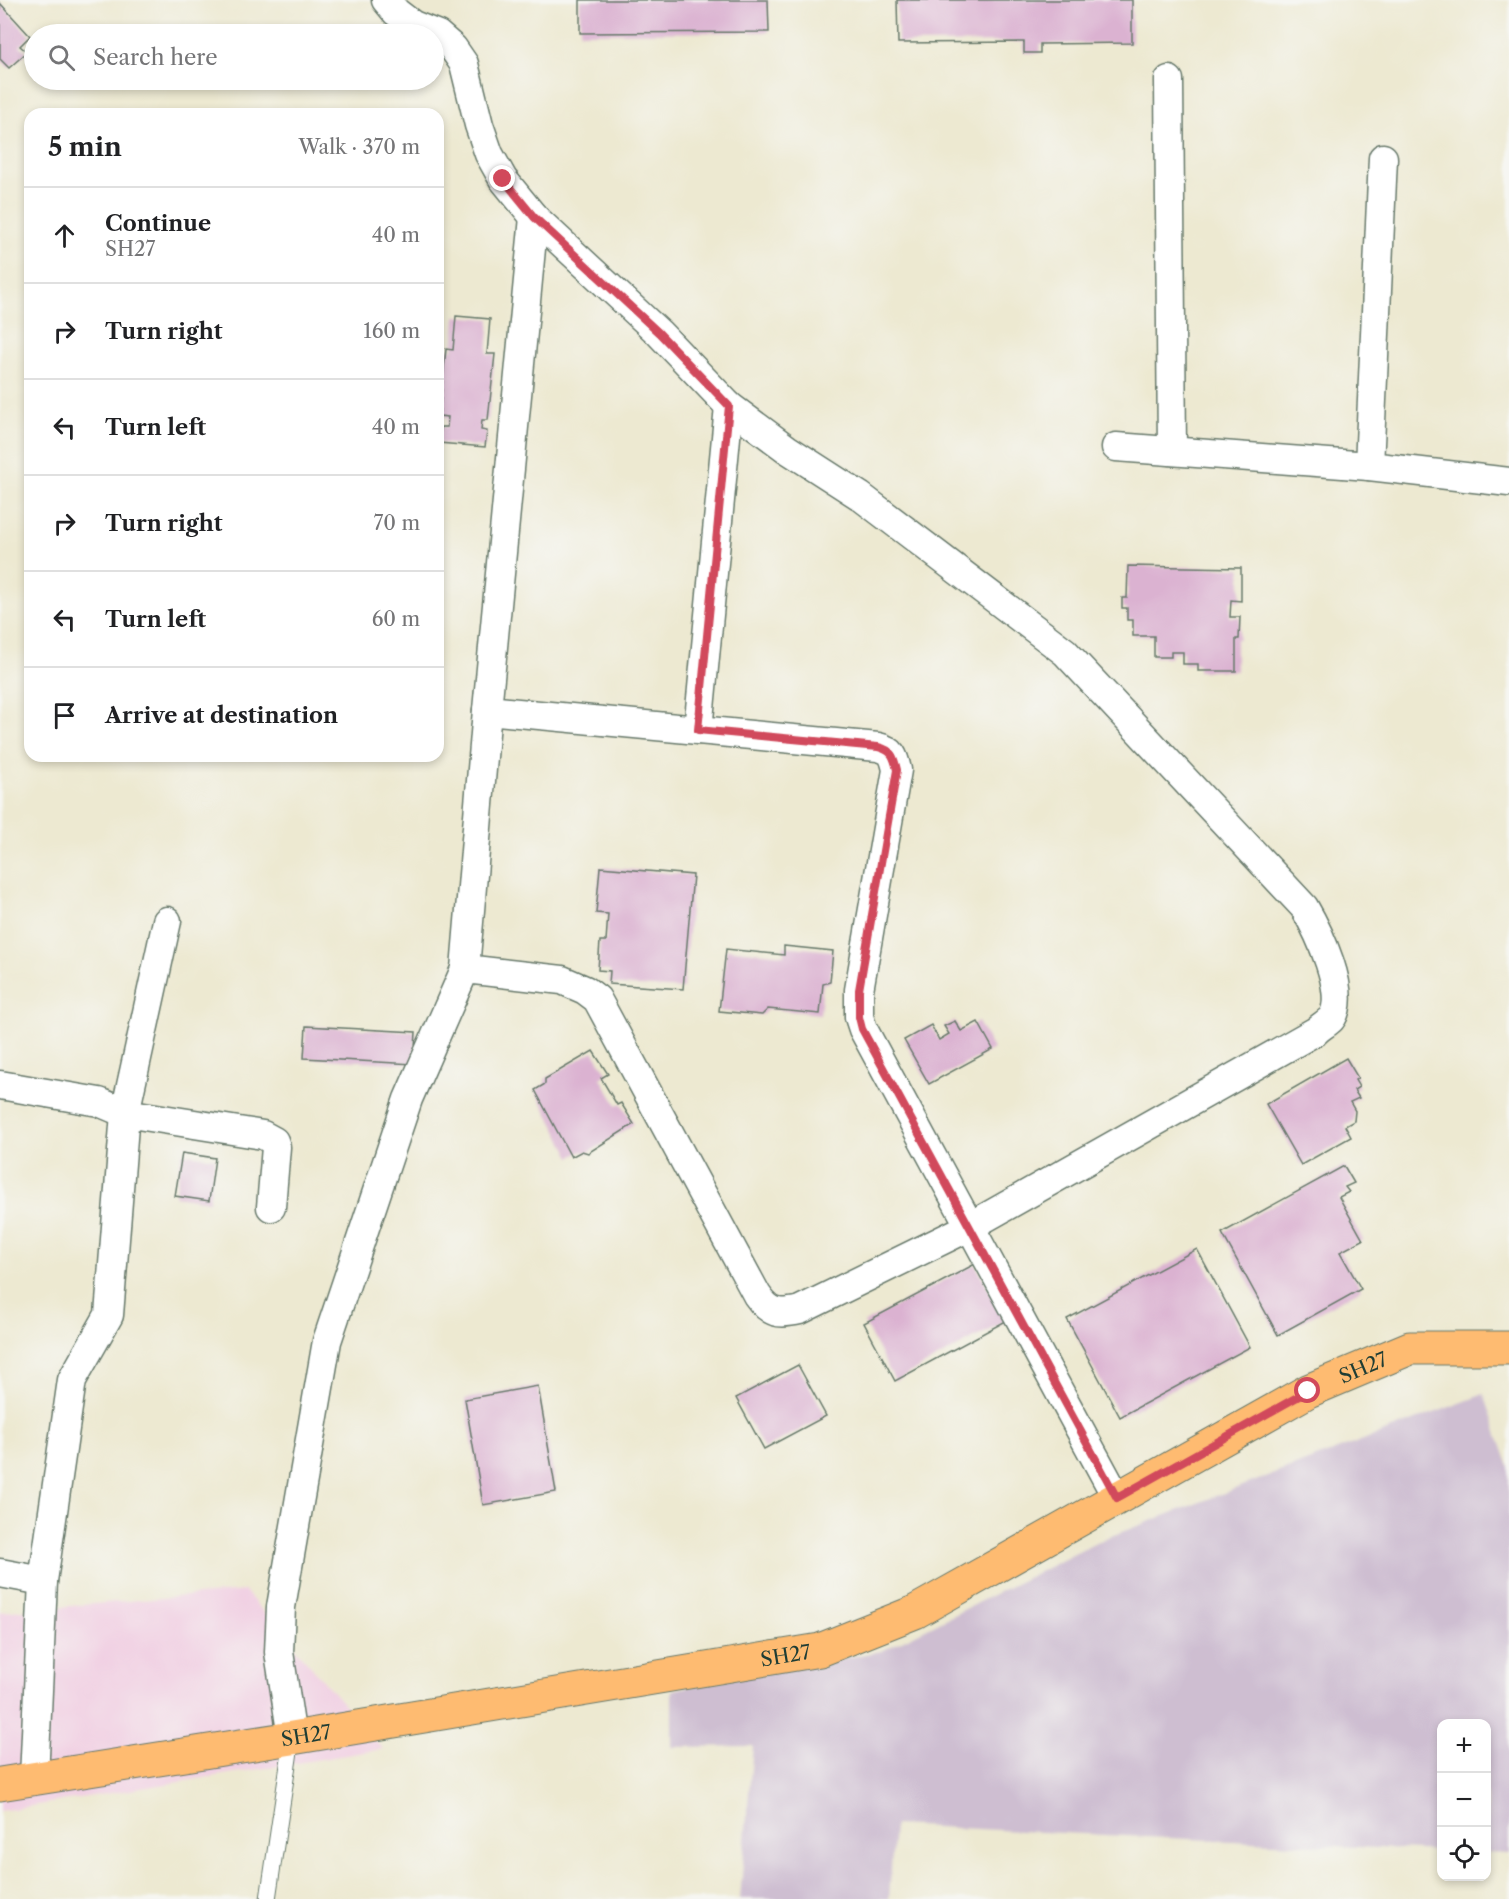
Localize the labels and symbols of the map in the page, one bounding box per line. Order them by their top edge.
route end [489,165,515,191]
street label: SH27 [1335,1347,1391,1389]
route start [1294,1377,1320,1403]
street label: SH27 [759,1640,813,1672]
street label: SH27 [279,1720,333,1752]

